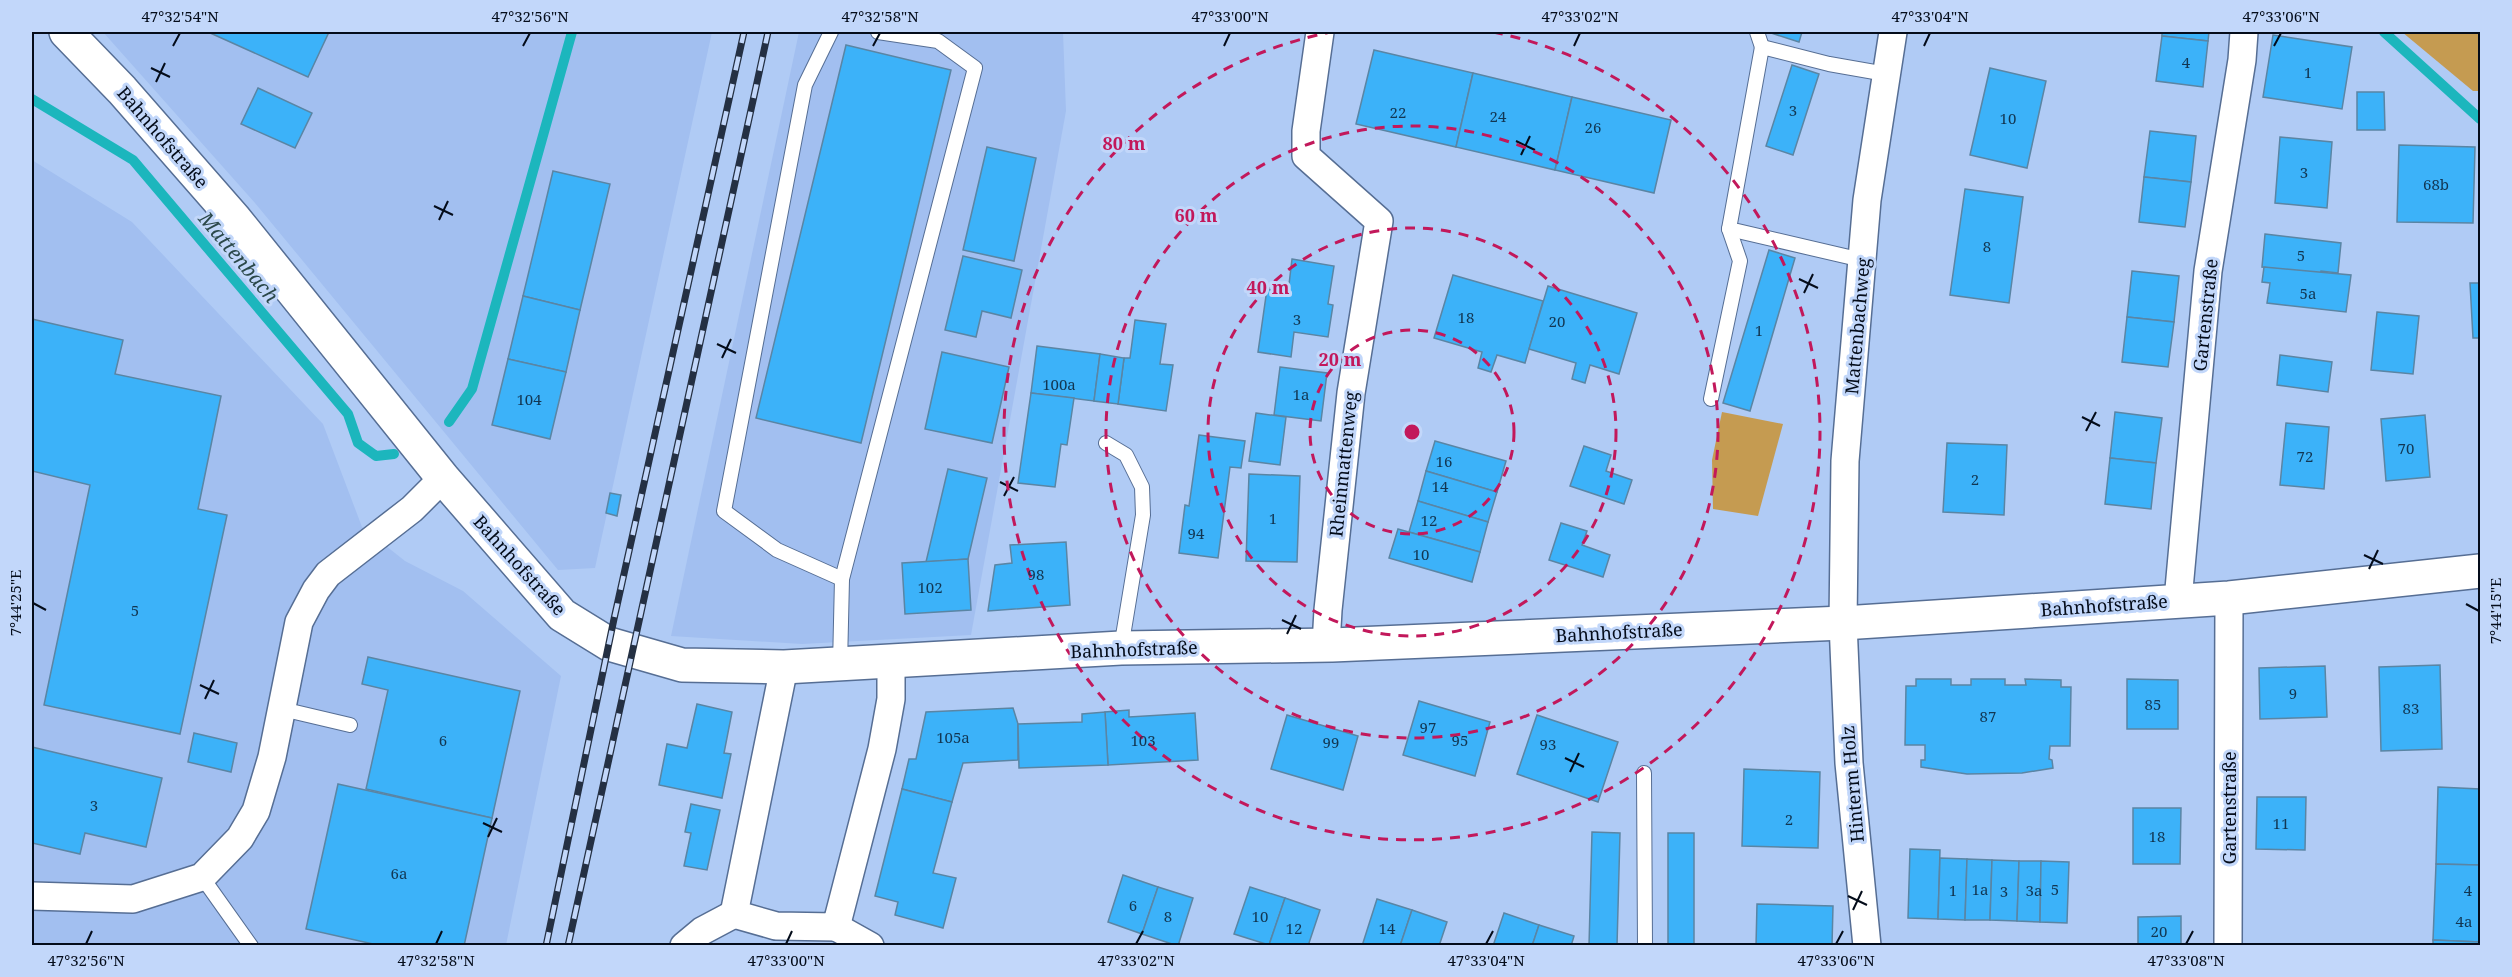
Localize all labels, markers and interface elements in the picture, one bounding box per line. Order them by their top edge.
text: 47°32'54"N [141,6,219,26]
text: 47°32'56"N [491,6,569,26]
text: 47°32'58"N [841,6,919,26]
text: 47°33'00"N [1191,6,1269,26]
text: 47°33'02"N [1541,6,1619,26]
text: 47°33'04"N [1891,6,1969,26]
text: 47°33'06"N [2242,6,2320,26]
house number: 4 [2182,52,2191,72]
house number: 1 [2304,62,2312,82]
street label: Bahnhofstraße [112,81,214,193]
house number: 3 [1789,100,1797,120]
house number: 22 [1390,102,1406,122]
house number: 24 [1490,106,1507,126]
house number: 10 [2000,108,2016,128]
house number: 26 [1585,117,1601,137]
text: 80 m [1103,131,1146,155]
house number: 3 [2300,162,2308,182]
house number: 68b [2423,174,2449,194]
text: 60 m [1175,203,1218,227]
water label: Mattenbach [192,205,285,308]
house number: 8 [1983,236,1991,256]
house number: 5 [2297,245,2305,265]
street label: Mattenbachweg [1839,256,1875,395]
street label: Gartenstraße [2187,258,2223,372]
text: 40 m [1247,275,1290,299]
house number: 5a [2300,283,2316,303]
house number: 18 [1458,307,1474,327]
house number: 3 [1293,309,1301,329]
house number: 20 [1549,311,1565,331]
house number: 1 [1755,320,1763,340]
text: 20 m [1319,347,1362,371]
house number: 100a [1042,374,1076,394]
house number: 1a [1293,384,1309,404]
house number: 104 [516,389,542,409]
street label: Rheinmattenweg [1323,390,1363,538]
centre of rings [1402,422,1422,442]
house number: 70 [2398,438,2414,458]
house number: 72 [2297,446,2313,466]
house number: 16 [1436,451,1452,471]
house number: 2 [1971,469,1979,489]
house number: 14 [1432,476,1449,496]
house number: 1 [1269,508,1277,528]
street label: Bahnhofstraße [468,510,572,620]
house number: 12 [1421,510,1437,530]
house number: 94 [1188,523,1205,543]
house number: 10 [1413,544,1429,564]
house number: 98 [1028,564,1044,584]
text: 7°44'25"E [5,570,25,636]
house number: 102 [917,577,943,597]
text: 7°44'15"E [2485,578,2505,644]
street label: Bahnhofstraße [2040,589,2168,621]
house number: 5 [131,600,139,620]
street label: Bahnhofstraße [1555,617,1683,647]
street label: Bahnhofstraße [1070,635,1198,663]
house number: 9 [2289,683,2297,703]
house number: 85 [2145,694,2161,714]
house number: 83 [2403,698,2419,718]
house number: 87 [1980,706,1996,726]
house number: 97 [1420,717,1436,737]
street label: Hinterm Holz [1835,725,1869,843]
house number: 105a [936,727,970,747]
house number: 6 [439,730,447,750]
house number: 103 [1130,730,1156,750]
house number: 95 [1452,730,1468,750]
house number: 99 [1323,732,1339,752]
house number: 93 [1540,734,1556,754]
street label: Gartenstraße [2217,751,2241,865]
house number: 3 [90,795,98,815]
house number: 2 [1785,809,1793,829]
house number: 11 [2273,813,2289,833]
house number: 18 [2149,826,2165,846]
house number: 6a [391,863,407,883]
house number: 1a [1972,879,1988,899]
house number: 5 [2051,879,2059,899]
house number: 1 [1949,880,1957,900]
house number: 3a [2026,880,2042,900]
house number: 4 [2464,880,2473,900]
house number: 3 [2000,881,2008,901]
house number: 6 [1129,895,1137,915]
house number: 8 [1164,906,1172,926]
house number: 10 [1252,906,1268,926]
house number: 4a [2456,911,2472,931]
house number: 12 [1286,918,1302,938]
house number: 14 [1379,918,1396,938]
house number: 20 [2151,921,2167,941]
text: 47°32'56"N [47,950,125,970]
text: 47°32'58"N [397,950,475,970]
text: 47°33'00"N [747,950,825,970]
text: 47°33'02"N [1097,950,1175,970]
text: 47°33'04"N [1447,950,1525,970]
text: 47°33'06"N [1797,950,1875,970]
text: 47°33'08"N [2147,950,2225,970]

